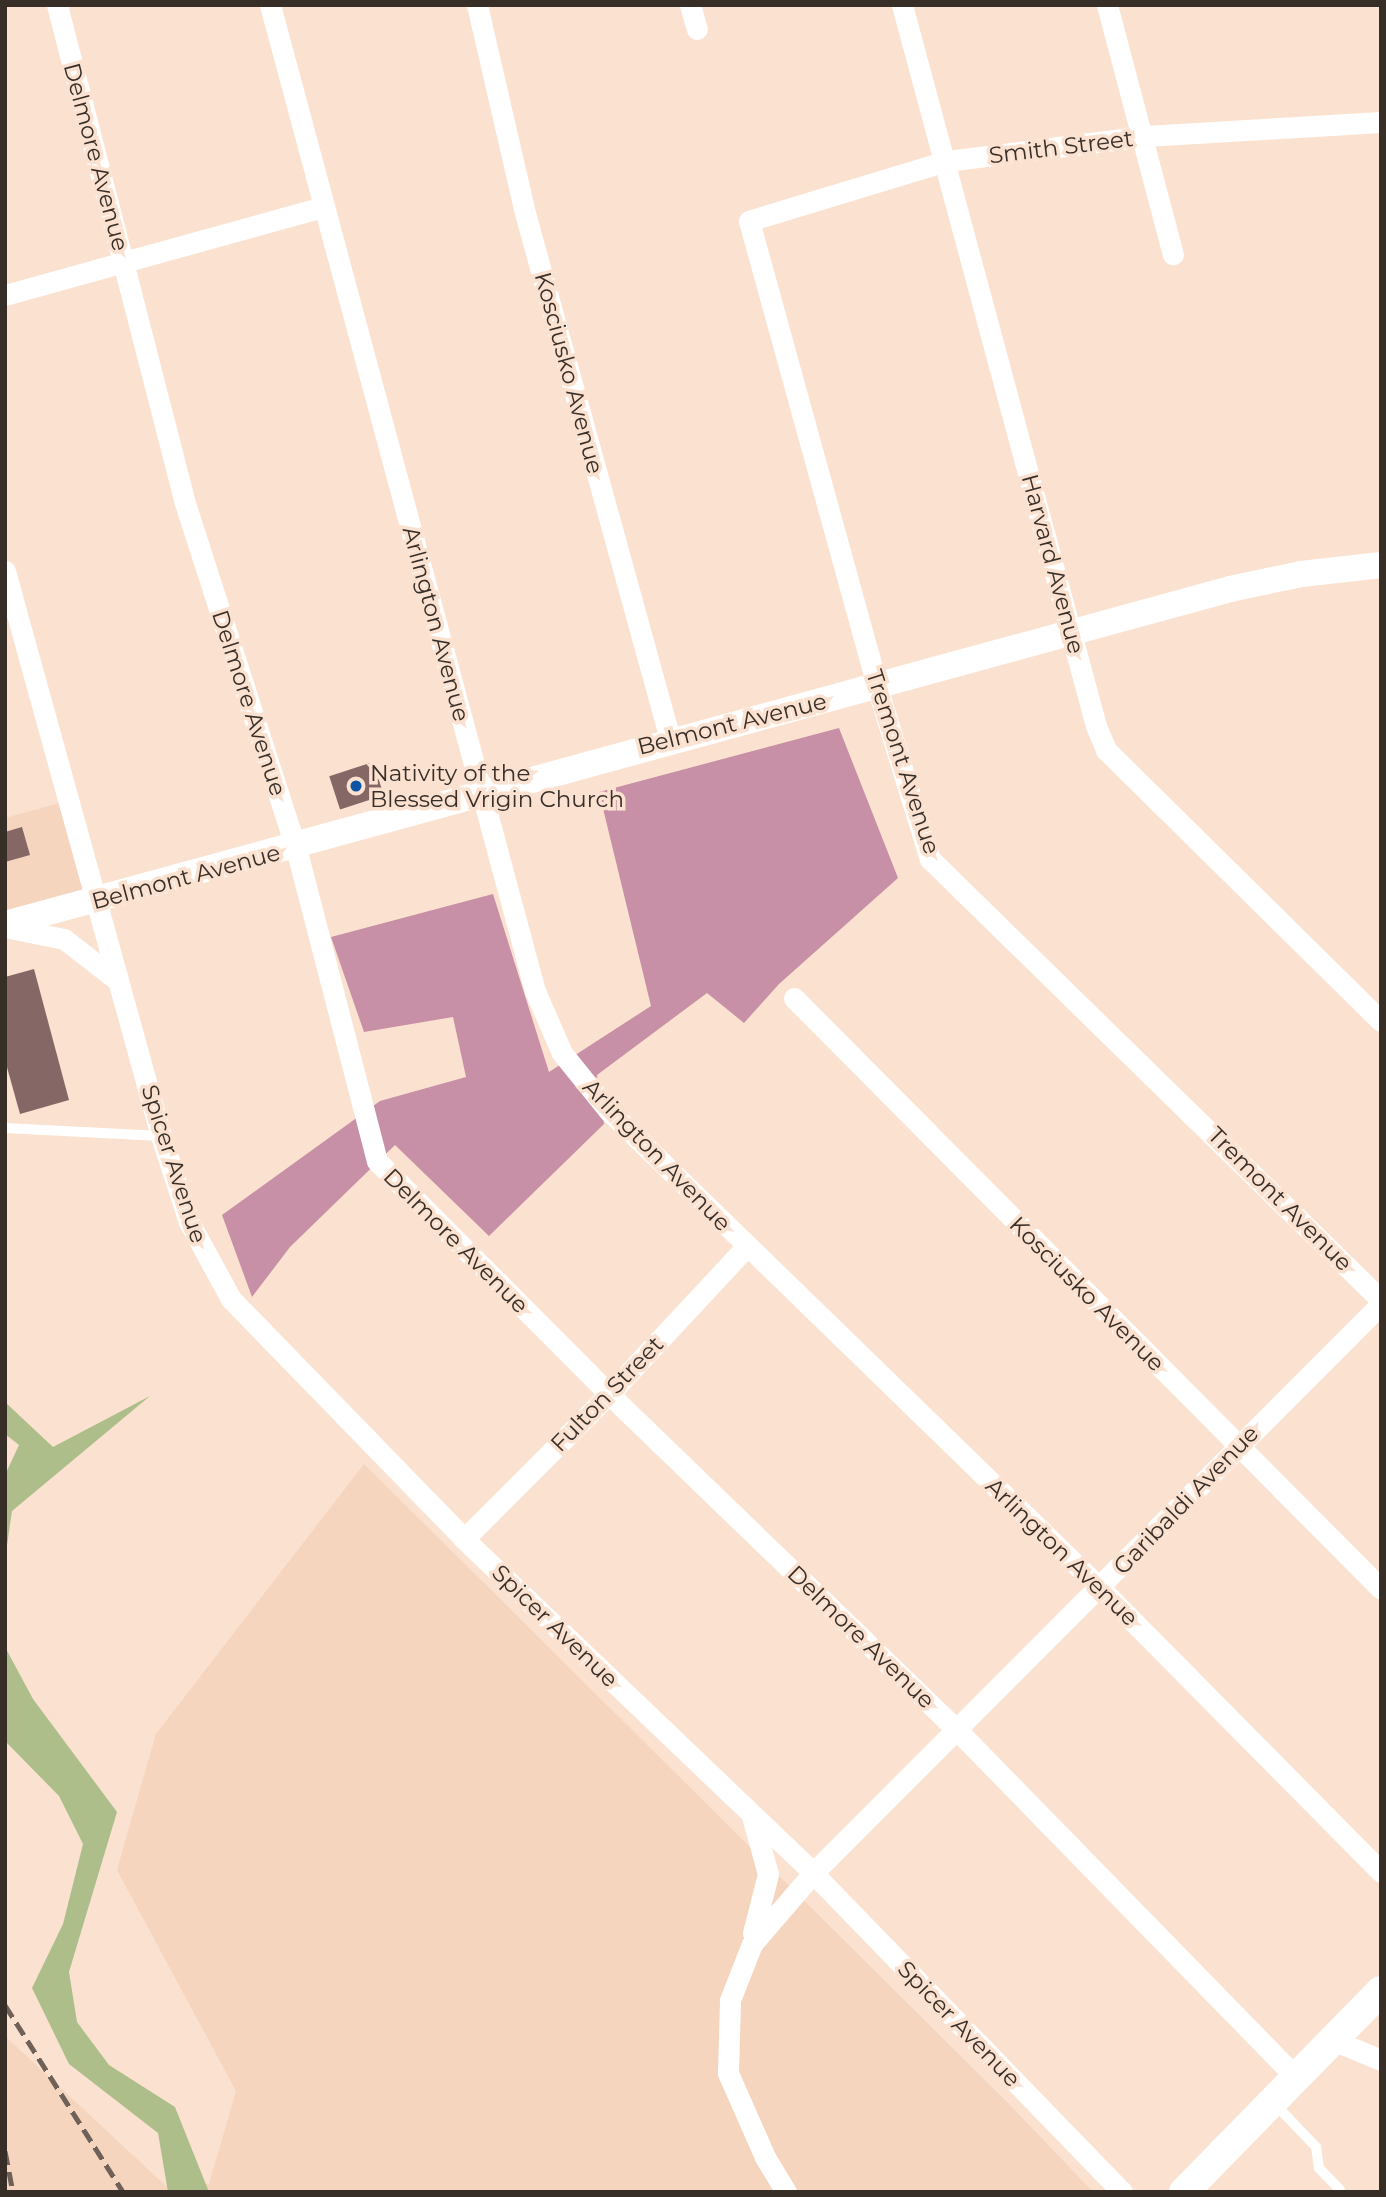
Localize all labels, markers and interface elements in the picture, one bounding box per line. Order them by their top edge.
street label: Delmore Avenue [58,60,134,254]
street label: Smith Street [987,124,1135,170]
street label: Kosciusko Avenue [529,269,609,477]
street label: Harvard Avenue [1016,471,1090,657]
street label: Arlington Avenue [397,523,475,725]
street label: Delmore Avenue [206,607,292,799]
street label: Tremont Avenue [860,666,946,858]
street label: Belmont Avenue [635,687,829,761]
place label: Nativity of the Blessed Vrigin Church [370,759,624,813]
marker: Nativity of the Blessed Vrigin Church [348,778,364,794]
street label: Belmont Avenue [89,839,283,915]
street label: Arlington Avenue [577,1073,737,1237]
street label: Spicer Avenue [135,1081,213,1247]
street label: Tremont Avenue [1202,1121,1358,1277]
street label: Delmore Avenue [378,1163,534,1319]
street label: Kosciusko Avenue [1004,1211,1170,1377]
street label: Fulton Street [545,1330,669,1458]
street label: Garibaldi Avenue [1108,1420,1264,1580]
street label: Arlington Avenue [980,1472,1144,1632]
street label: Spicer Avenue [486,1559,624,1693]
street label: Delmore Avenue [782,1560,940,1714]
street label: Spicer Avenue [892,1955,1026,2093]

